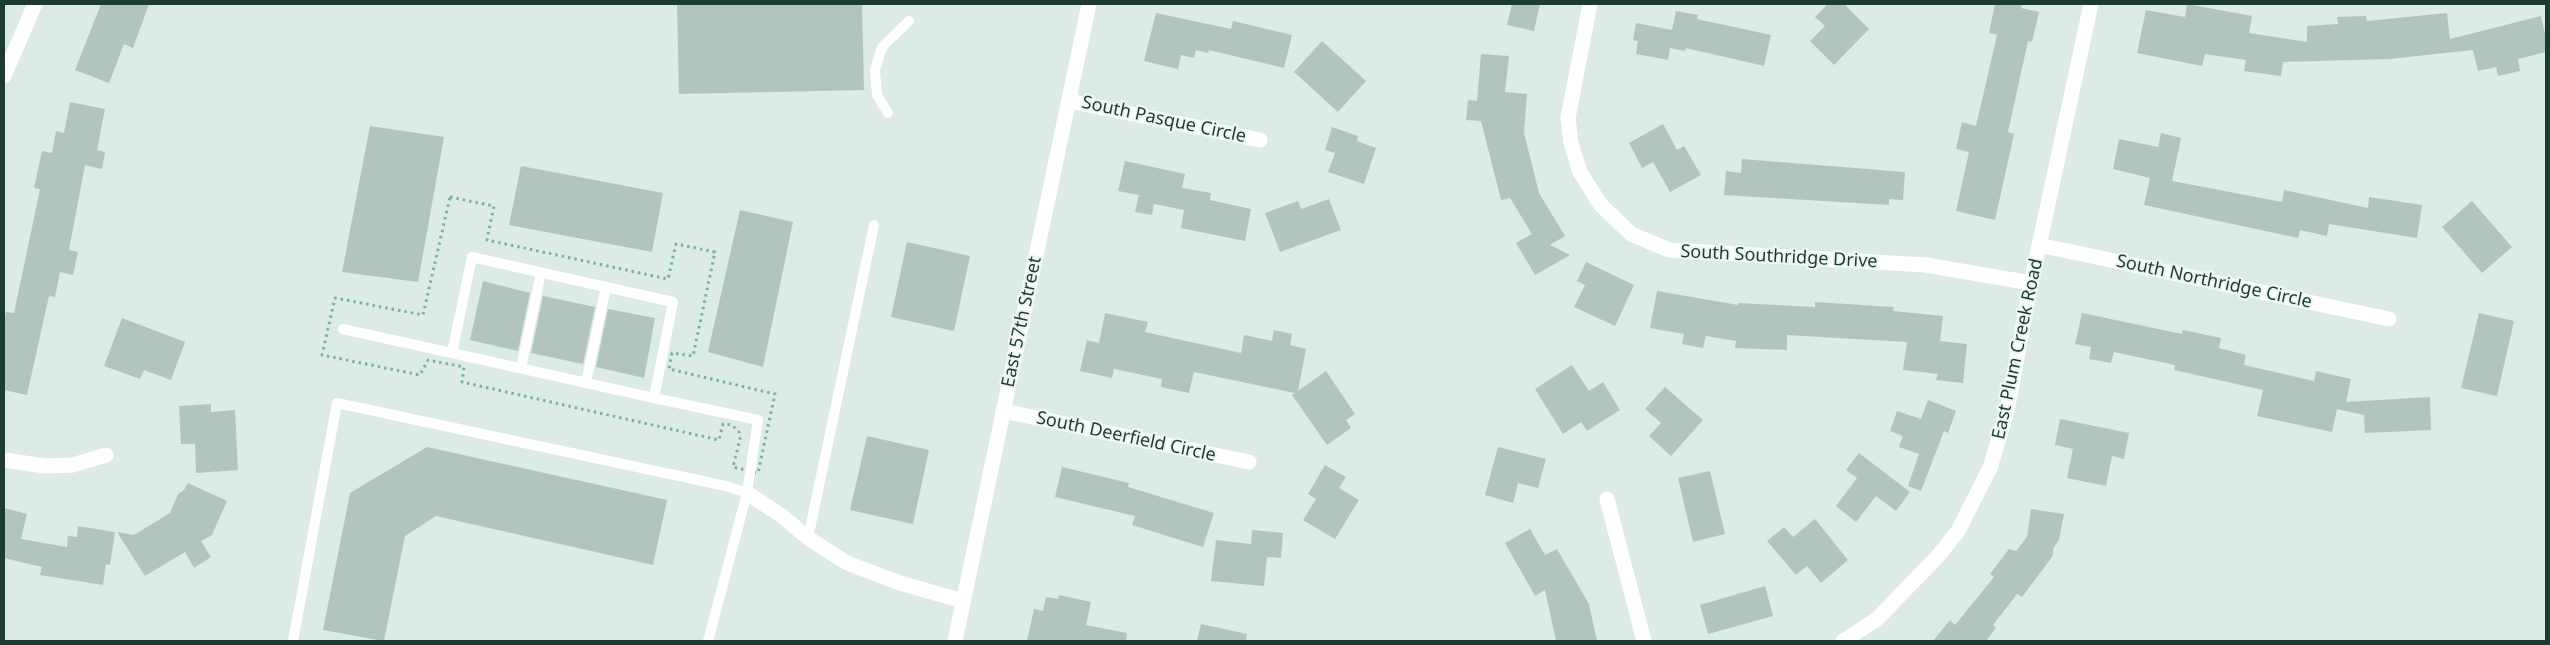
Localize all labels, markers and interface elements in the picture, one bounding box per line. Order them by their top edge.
street label: South Pasque Circle [1080,92,1248,148]
street label: South Southridge Drive [1680,241,1878,273]
street label: South Northridge Circle [2114,251,2314,313]
street label: East 57th Street [998,255,1046,389]
street label: East Plum Creek Road [1988,257,2048,441]
street label: South Deerfield Circle [1034,407,1218,467]

